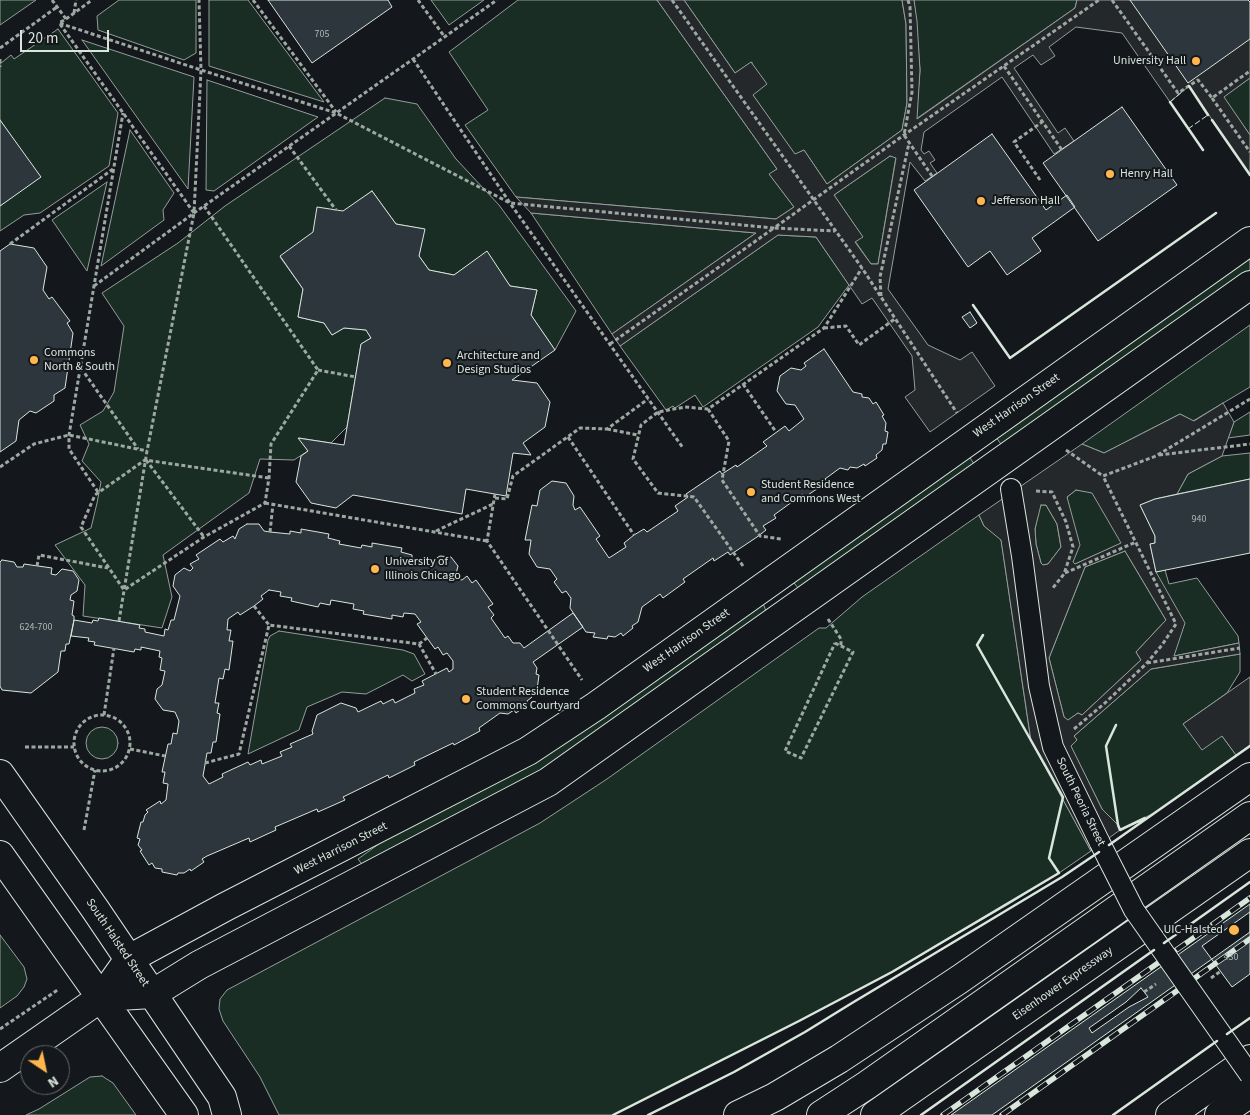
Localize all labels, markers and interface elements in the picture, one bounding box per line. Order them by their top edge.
scale bar [22,20,111,52]
text: 20 m [28,28,58,49]
house number: 705 [315,29,329,41]
place label: University Hall [1113,54,1186,68]
marker: University Hall [1190,55,1202,67]
place label: Henry Hall [1120,167,1173,181]
marker: Henry Hall [1104,168,1116,180]
place label: Jefferson Hall [991,194,1060,208]
marker: Jefferson Hall [975,195,987,207]
place label: Commons North & South [44,346,115,374]
place label: Architecture and Design Studios [457,349,540,377]
marker: Commons North & South [28,354,40,366]
marker: Architecture and Design Studios [441,357,453,369]
street label: West Harrison Street [971,371,1063,441]
place label: Student Residence and Commons West [761,478,861,506]
marker: Student Residence and Commons West [745,486,757,498]
house number: 940 [1192,514,1206,526]
place label: University of Illinois Chicago [385,555,461,583]
marker: University of Illinois Chicago [369,563,381,575]
street label: West Harrison Street [641,606,733,676]
house number: 624-700 [20,622,52,634]
place label: Student Residence Commons Courtyard [476,685,580,713]
marker: Student Residence Commons Courtyard [460,693,472,705]
street label: South Peoria Street [1052,755,1108,849]
street label: West Harrison Street [292,819,390,879]
street label: South Halsted Street [82,896,152,990]
place label: UIC-Halsted [1164,923,1223,937]
marker: UIC-Halsted [1227,923,1241,937]
street label: Eisenhower Expressway [1010,944,1116,1024]
house number: 430 [1224,952,1238,964]
north arrow [20,1045,70,1095]
text: N [43,1071,62,1093]

